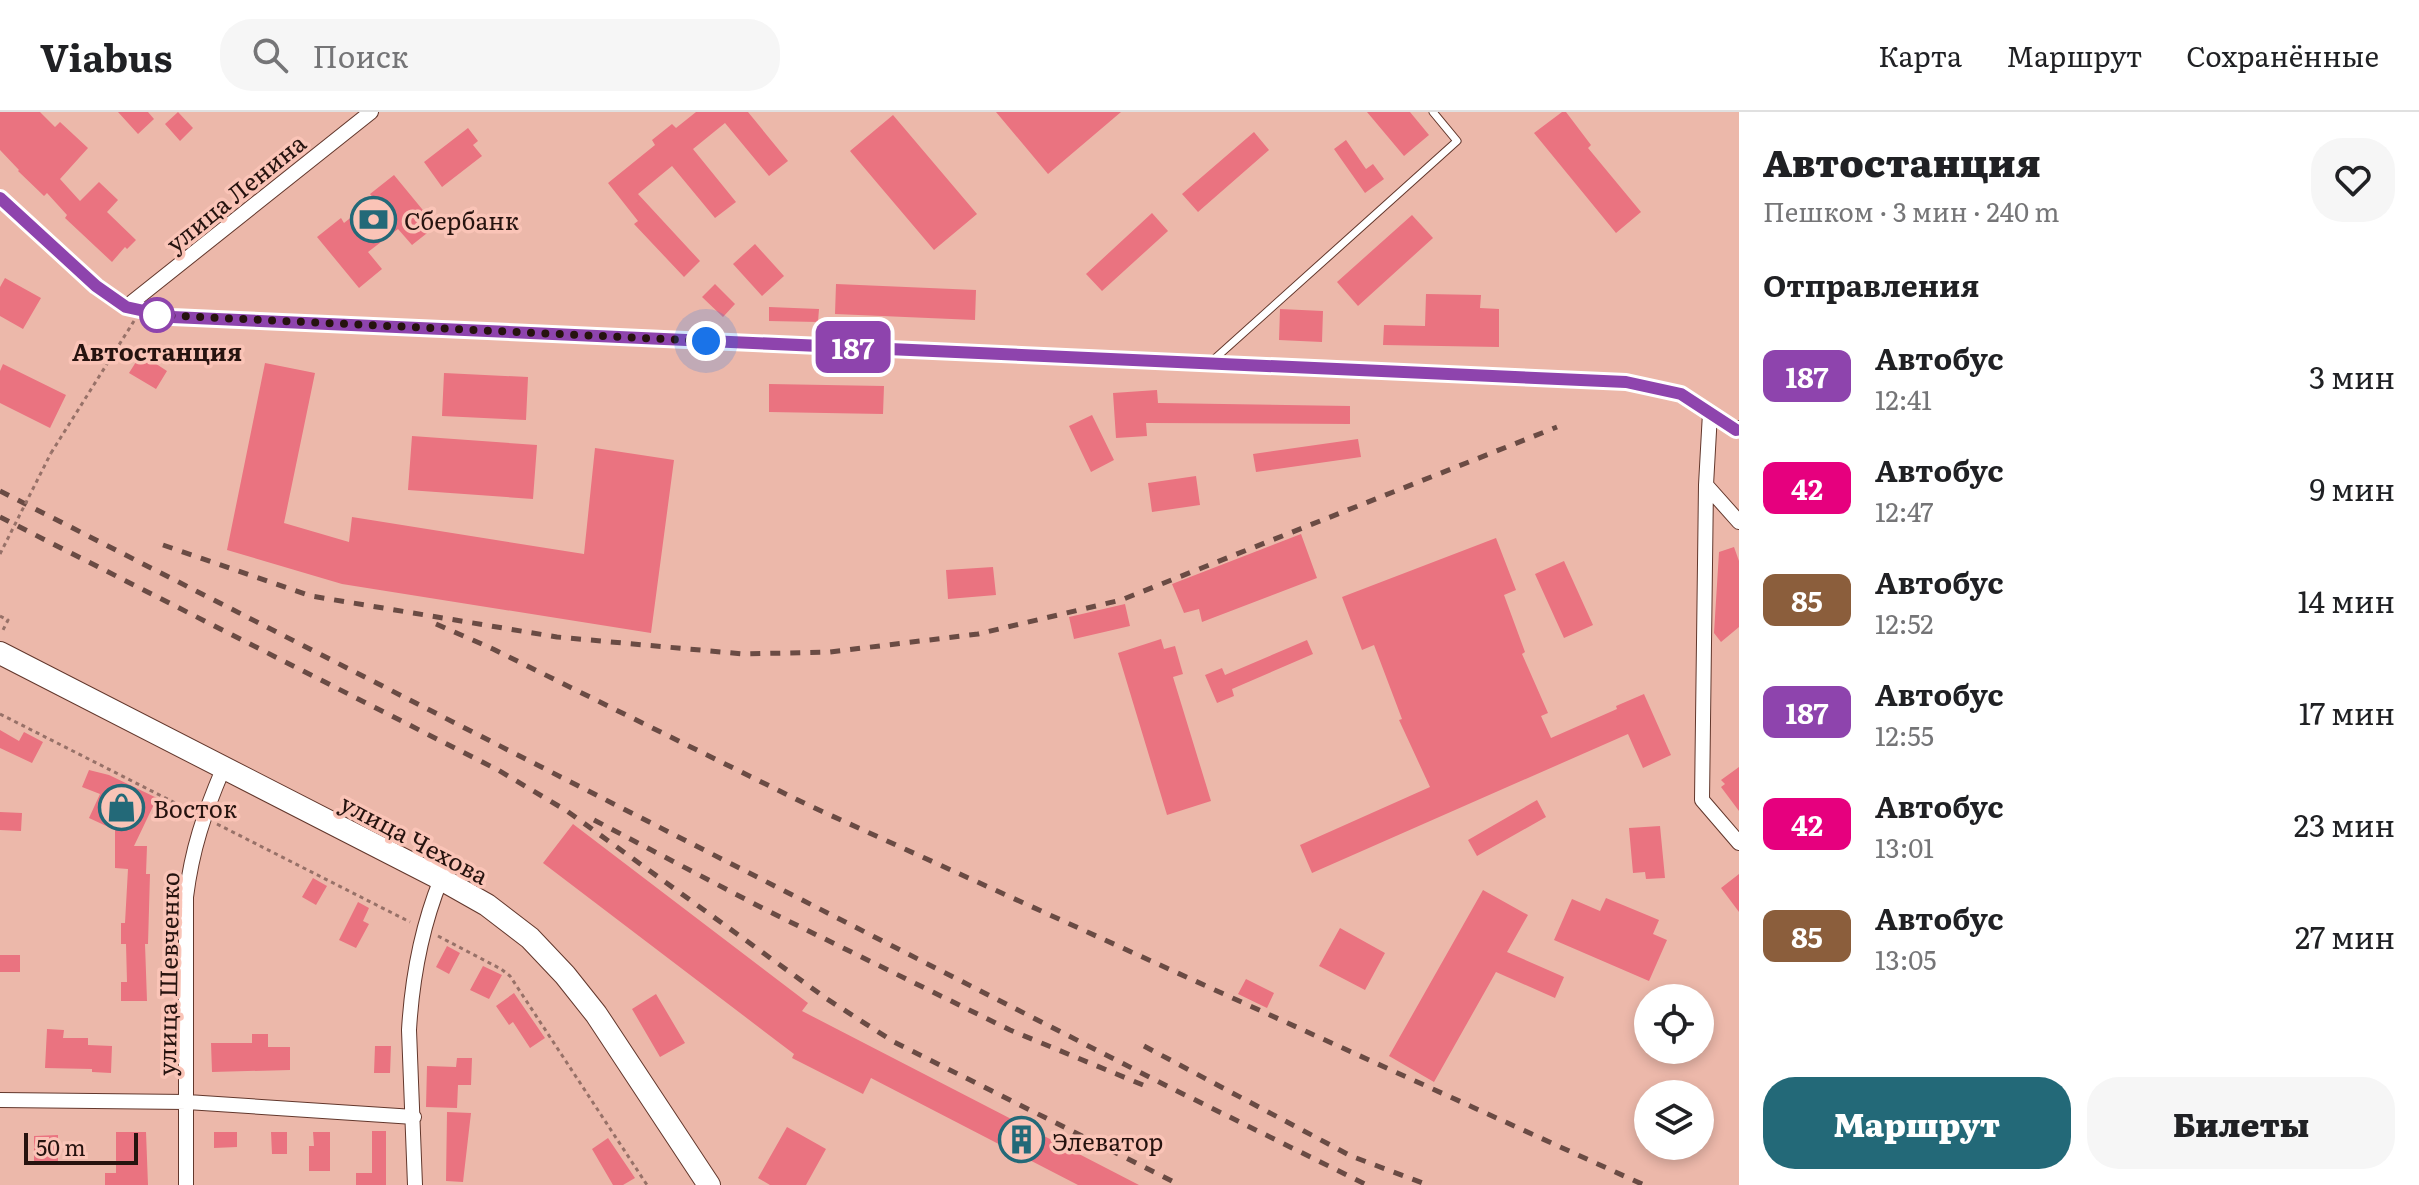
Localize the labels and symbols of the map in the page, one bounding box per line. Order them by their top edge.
street label: улица Ленина [157,125,313,259]
bank icon: Сбербанк [349,195,397,243]
place label: Сбербанк [404,202,519,237]
marker: Автостанция [140,298,174,332]
your location [686,321,726,361]
line badge: 187 [807,321,899,373]
place label: Автостанция [72,333,242,368]
shop icon: Восток [98,783,146,831]
street label: улица Чехова [335,784,495,892]
place label: Восток [153,790,237,825]
street label: улица Шевченко [148,872,186,1076]
building icon: Элеватор [997,1116,1045,1164]
place label: Элеватор [1052,1123,1163,1158]
scale bar [24,1129,138,1165]

